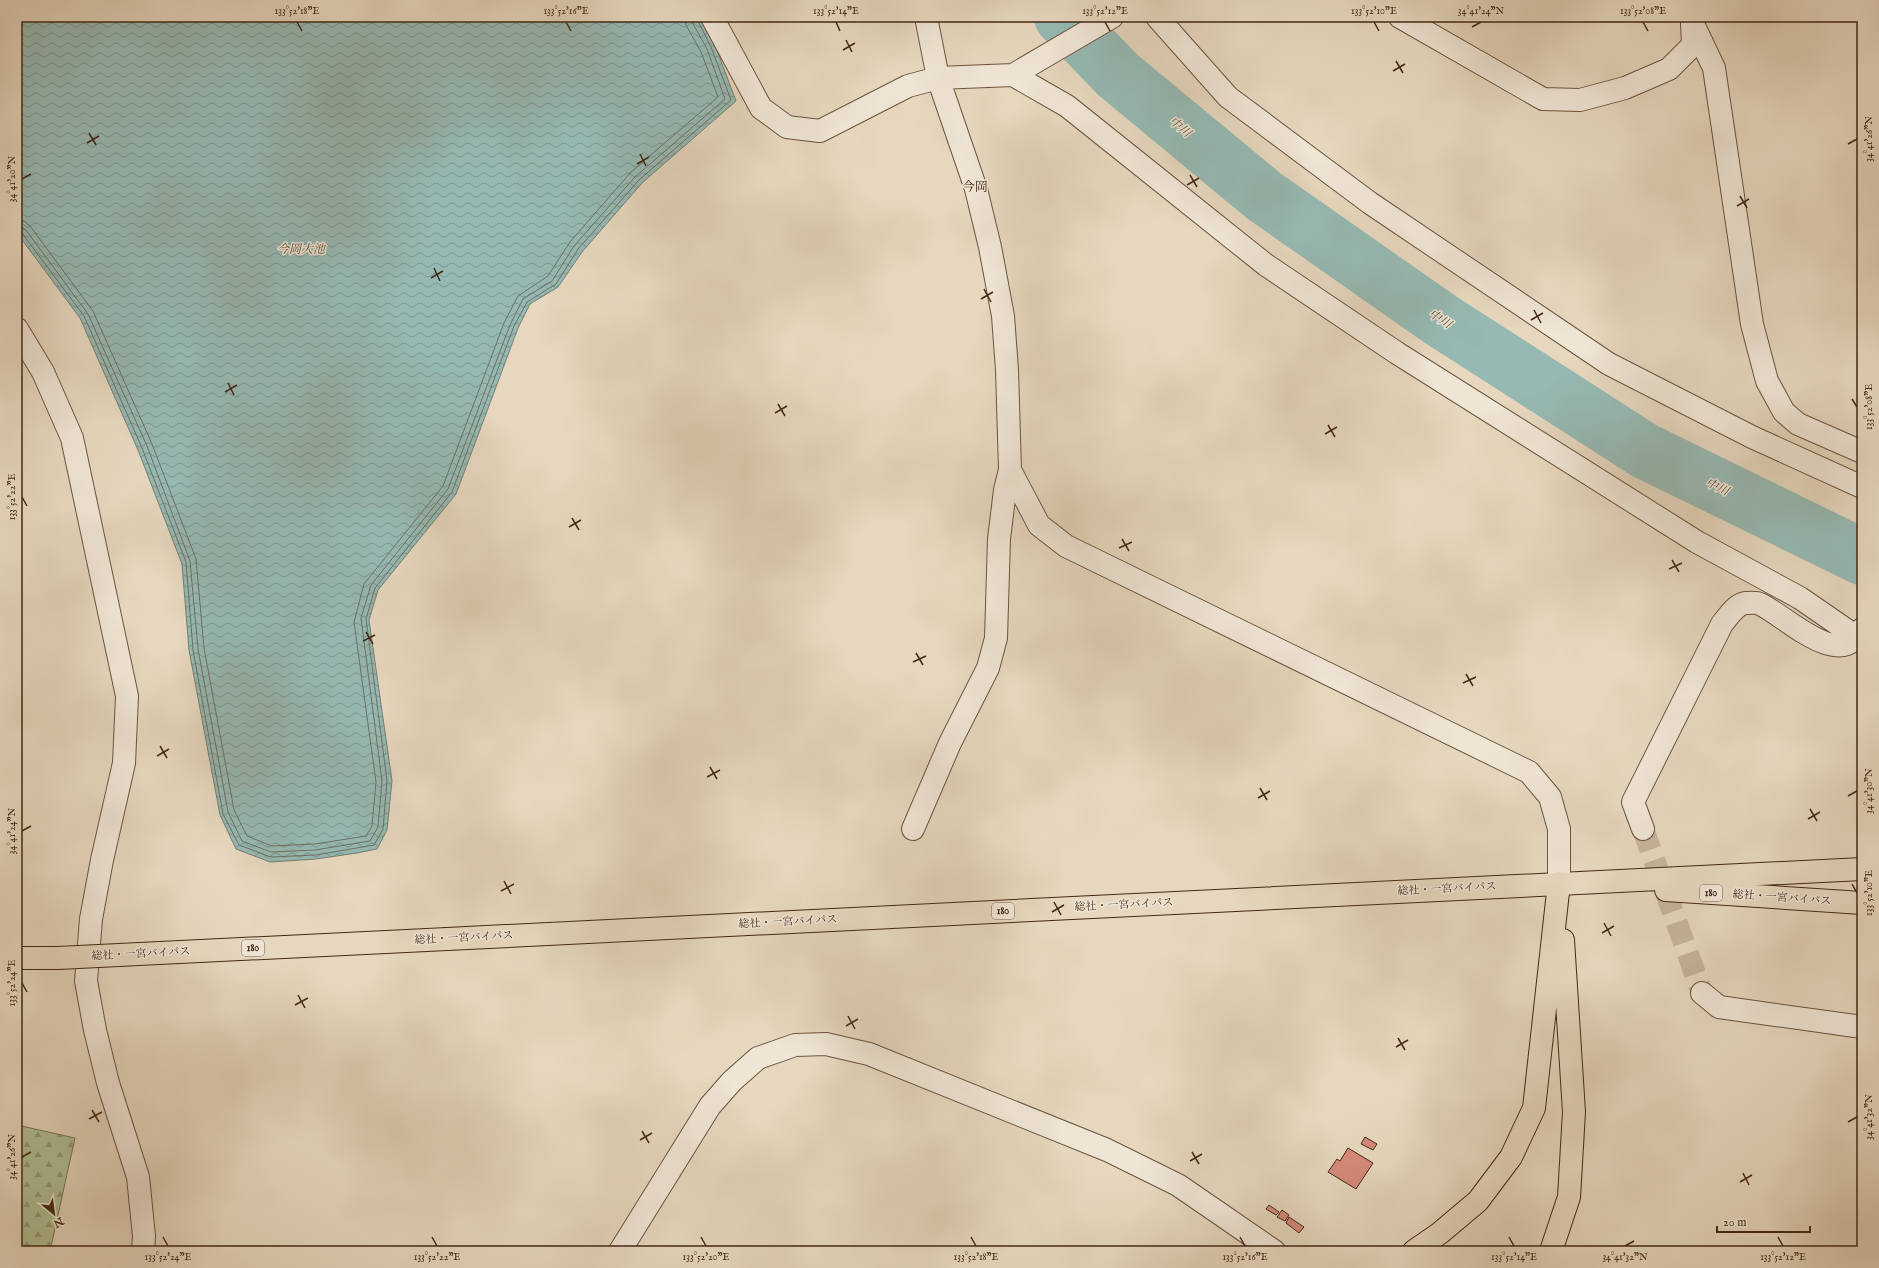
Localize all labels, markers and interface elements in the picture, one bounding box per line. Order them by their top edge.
text: 133°52'18"E [275,5,320,18]
text: 133°52'16"E [543,5,589,18]
text: 133°52'14"E [813,5,859,18]
text: 133°52'12"E [1082,5,1128,18]
text: 133°52'10"E [1351,5,1397,18]
text: 34°41'24"N [1458,5,1505,18]
text: 133°52'08"E [1620,5,1666,18]
water label: 中川 [1166,114,1196,142]
text: 34°41'26"N [1863,116,1876,162]
text: 34°41'20"N [6,155,19,202]
district label: 今岡 [962,179,988,196]
water label: 今岡大池 [277,242,327,257]
water label: 中川 [1426,306,1456,333]
text: 133°52'08"E [1863,384,1876,430]
text: 133°52'22"E [6,474,19,520]
water label: 中川 [1703,475,1733,500]
text: 34°41'30"N [1863,768,1876,814]
text: 34°41'24"N [6,807,19,854]
text: 133°52'10"E [1863,870,1876,916]
street label: 総社・一宮バイパス [1397,879,1497,899]
road number: 180 [1700,885,1722,901]
street label: 総社・一宮バイパス [1732,888,1832,908]
street label: 総社・一宮バイパス [1074,895,1174,915]
road number: 180 [992,903,1014,919]
street label: 総社・一宮バイパス [738,912,838,932]
street label: 総社・一宮バイパス [414,928,514,948]
road number: 180 [242,940,264,956]
street label: 総社・一宮バイパス [91,944,191,964]
text: 133°52'24"E [6,959,19,1006]
text: 34°41'32"N [1863,1094,1876,1140]
text: 34°41'26"N [6,1134,19,1180]
north arrow [34,1194,74,1234]
scale bar [1717,1208,1810,1234]
text: N [50,1213,67,1231]
text: 20 m [1723,1215,1746,1230]
text: 133°52'24"E [145,1251,192,1264]
text: 133°52'22"E [414,1251,460,1264]
text: 133°52'20"E [683,1251,730,1264]
text: 133°52'18"E [954,1251,999,1264]
text: 133°52'16"E [1222,1251,1268,1264]
text: 133°52'14"E [1491,1251,1537,1264]
text: 34°41'32"N [1602,1251,1648,1264]
text: 133°52'12"E [1760,1251,1806,1264]

